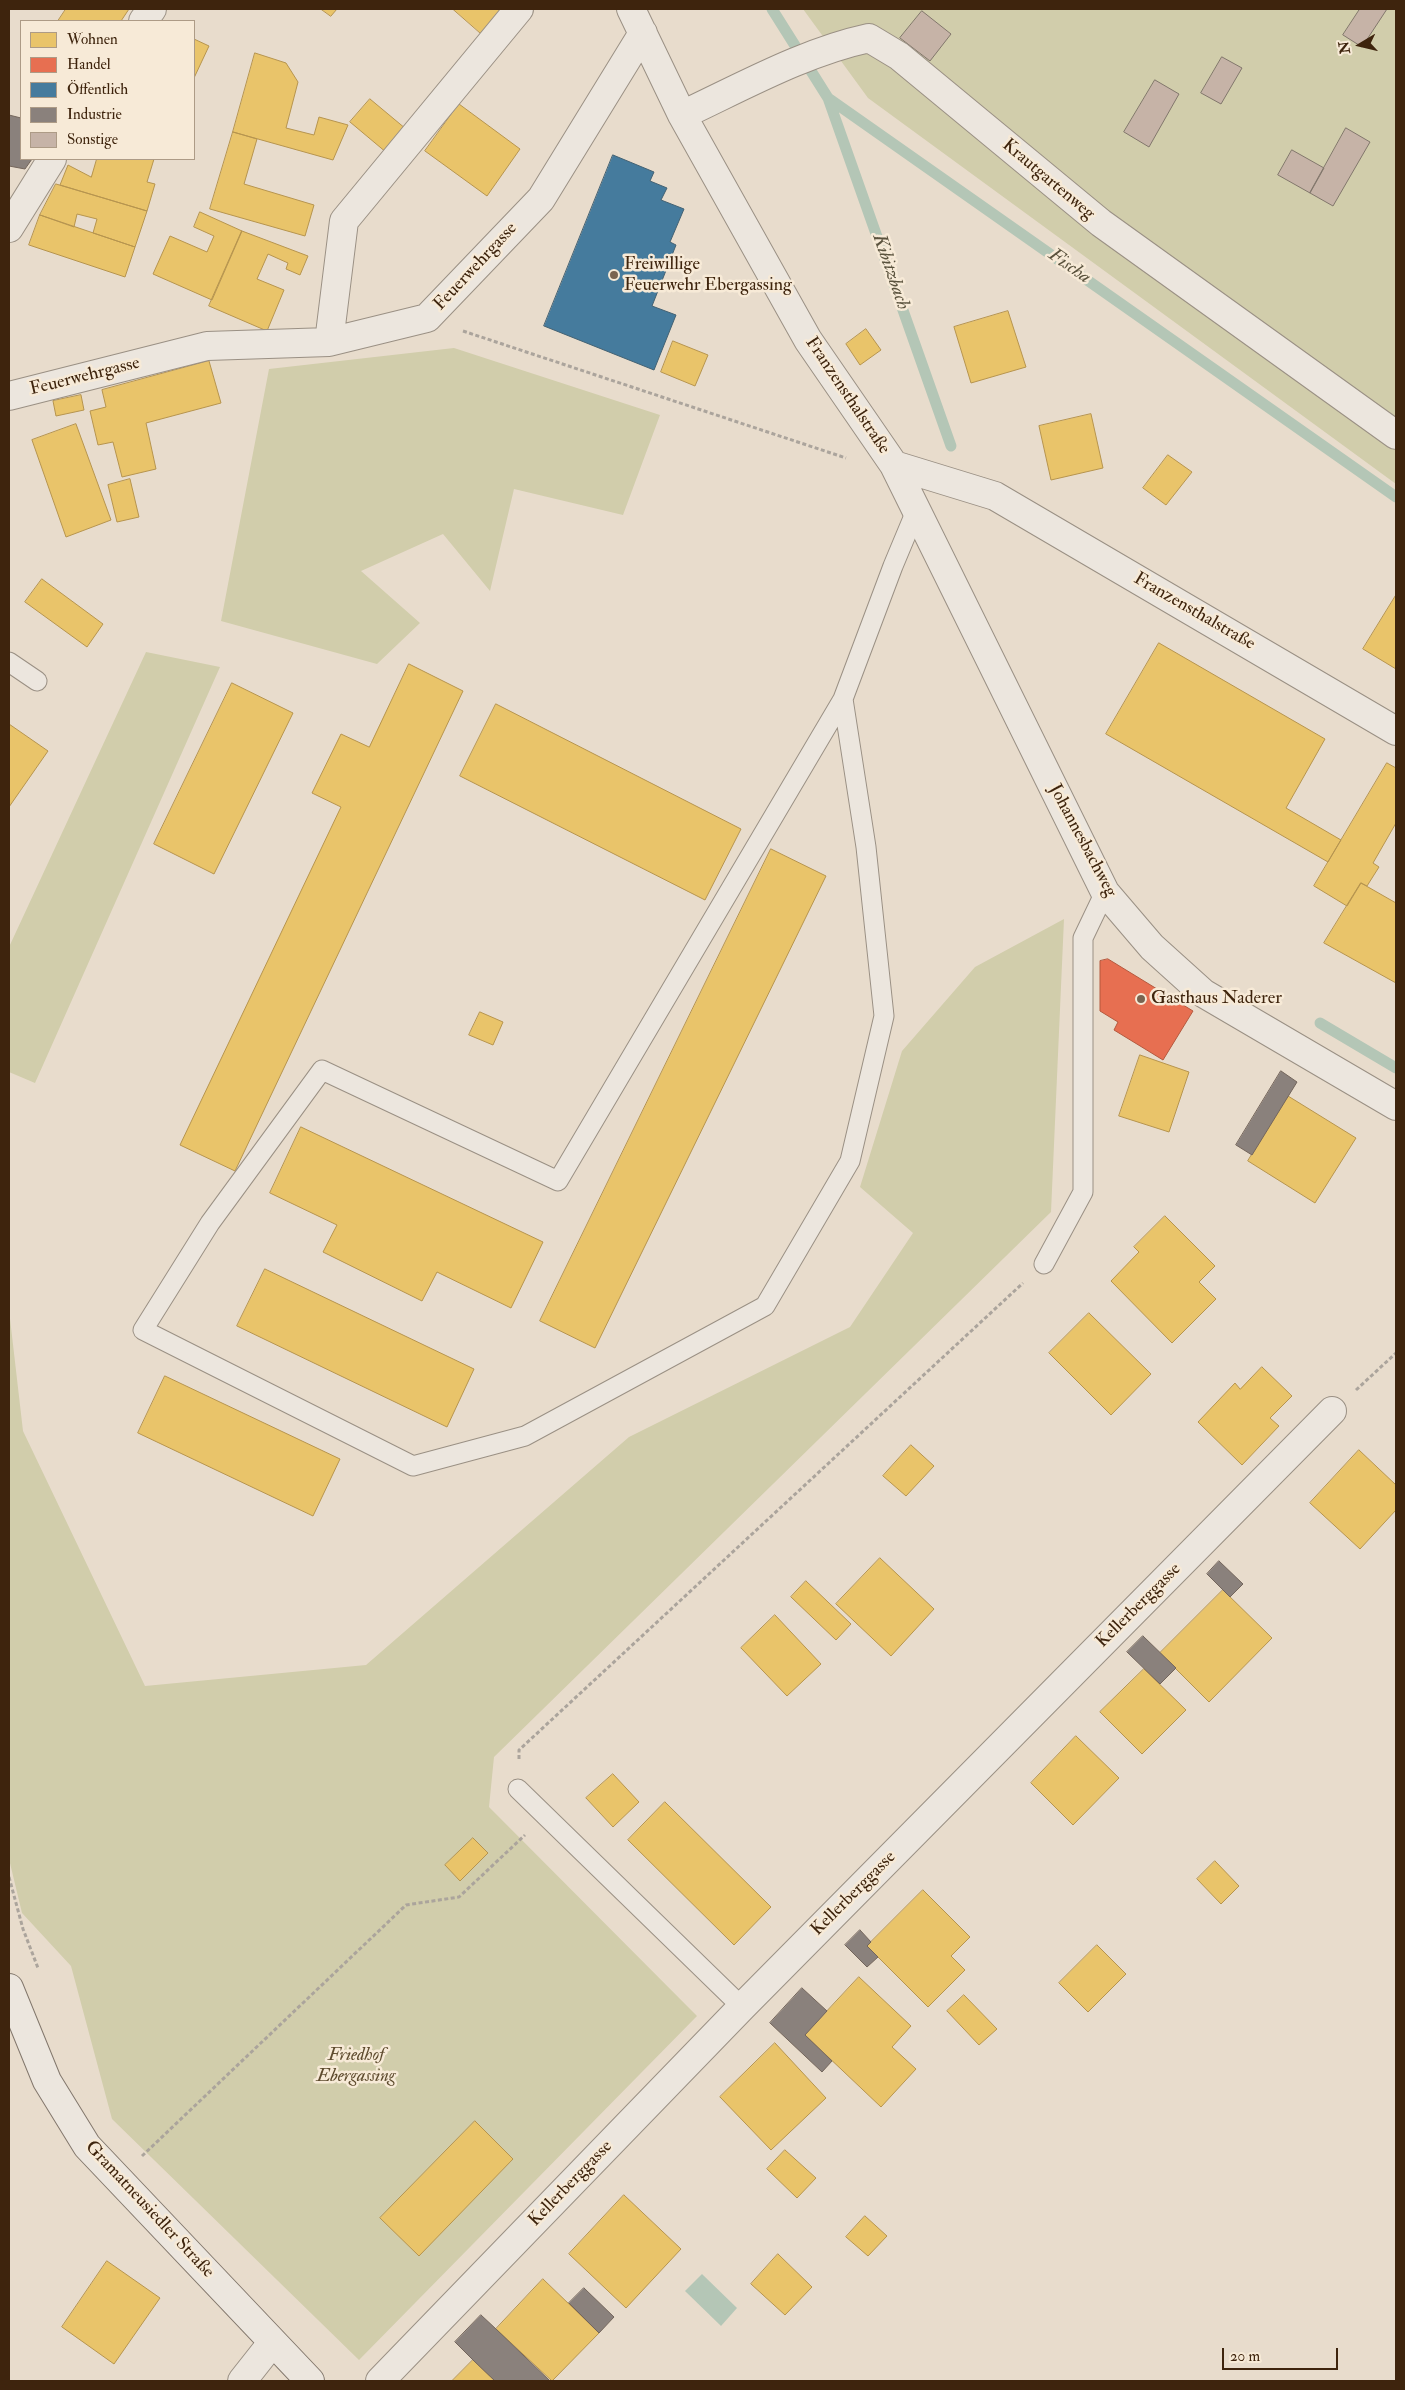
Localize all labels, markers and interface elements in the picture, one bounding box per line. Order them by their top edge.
legend [20,20,195,160]
north arrow [1335,20,1385,70]
text: Wohnen [67,30,118,49]
text: N [1335,40,1354,55]
text: Handel [67,55,111,74]
text: Öffentlich [67,80,128,99]
text: Industrie [67,105,122,124]
text: Sonstige [67,130,118,149]
street label: Krautgartenweg [997,135,1099,225]
street label: Feuerwehrgasse [430,218,522,316]
water label: Kibitzbach [866,231,914,313]
water label: Fischa [1044,244,1094,290]
place label: Freiwillige Feuerwehr Ebergassing [624,254,792,296]
marker: Freiwillige Feuerwehr Ebergassing [608,269,620,281]
street label: Franzensthalstraße [800,333,894,459]
street label: Feuerwehrgasse [28,353,142,401]
street label: Franzensthalstraße [1129,569,1259,655]
street label: Johannesbachweg [1043,781,1121,901]
place label: Gasthaus Naderer [1151,988,1282,1010]
marker: Gasthaus Naderer [1135,993,1147,1005]
street label: Kellerberggasse [1092,1559,1186,1653]
street label: Kellerberggasse [807,1847,901,1941]
park label: Friedhof Ebergassing [317,2045,395,2088]
street label: Kellerberggasse [525,2136,617,2232]
street label: Gramatneusiedler Straße [80,2137,218,2283]
scale bar [1225,2338,1341,2370]
text: 20 m [1230,2347,1260,2366]

